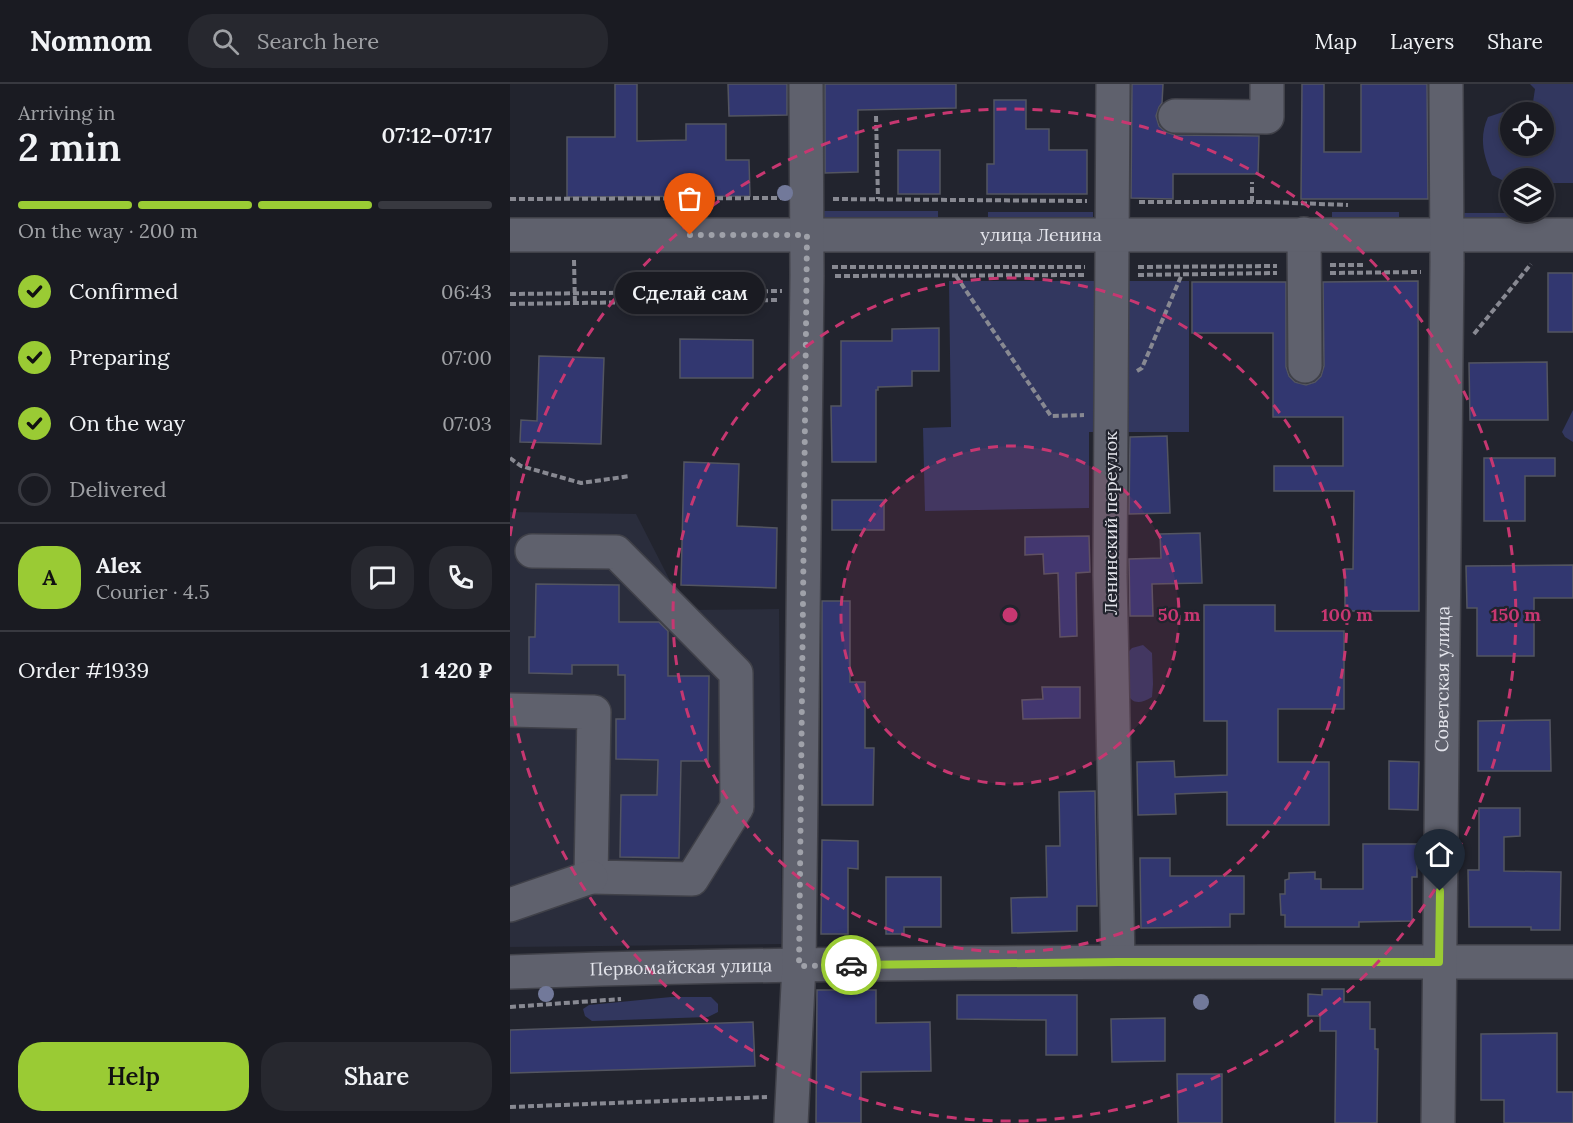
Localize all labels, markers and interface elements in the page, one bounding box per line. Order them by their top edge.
search box [188,14,608,68]
text: Nomnom [30,23,152,59]
icon: search [209,25,242,58]
text: Search here [257,27,379,55]
text: Map [1314,28,1357,55]
text: Layers [1390,28,1454,55]
text: Share [1487,28,1543,55]
text: Arriving in [18,100,115,125]
map controls [1500,102,1554,222]
button: locate [1500,102,1554,156]
text: 07:12–07:17 [382,121,492,149]
text: 2 min [18,122,121,172]
button: layers [1500,168,1554,222]
pin [664,173,715,235]
icon: bag [673,182,706,215]
text: On the way · 200 m [18,218,198,243]
street label: улица Ленина [980,223,1102,246]
callout: Сделай сам [615,271,765,313]
icon: check [18,275,51,308]
text: Confirmed [69,277,178,305]
text: 06:43 [441,279,492,304]
text: Сделай сам [632,280,748,305]
icon: check [18,341,51,374]
text: Preparing [69,343,169,371]
text: 07:00 [441,345,492,370]
icon: check [18,407,51,440]
text: On the way [69,409,185,437]
text: 07:03 [442,411,492,436]
street label: Ленинский переулок [1099,431,1122,615]
text: Delivered [69,475,167,503]
button: chat [351,546,414,609]
button: phone [429,546,492,609]
text: Alex [96,551,141,579]
text: A [42,563,57,591]
text: Courier · 4.5 [96,579,210,604]
text: 50 m [1158,603,1201,626]
text: 100 m [1321,603,1373,626]
text: 150 m [1491,603,1541,626]
centre of rings [1000,605,1020,625]
street label: Советская улица [1430,606,1454,752]
text: Order #1939 [18,656,149,684]
text: 1 420 ₽ [420,656,492,684]
pin [1414,829,1465,891]
icon: home [1423,838,1456,871]
courier [821,935,881,995]
icon: car [835,949,868,982]
street label: Первомайская улица [589,953,772,981]
button: Help [18,1042,249,1111]
button: Share [261,1042,492,1111]

